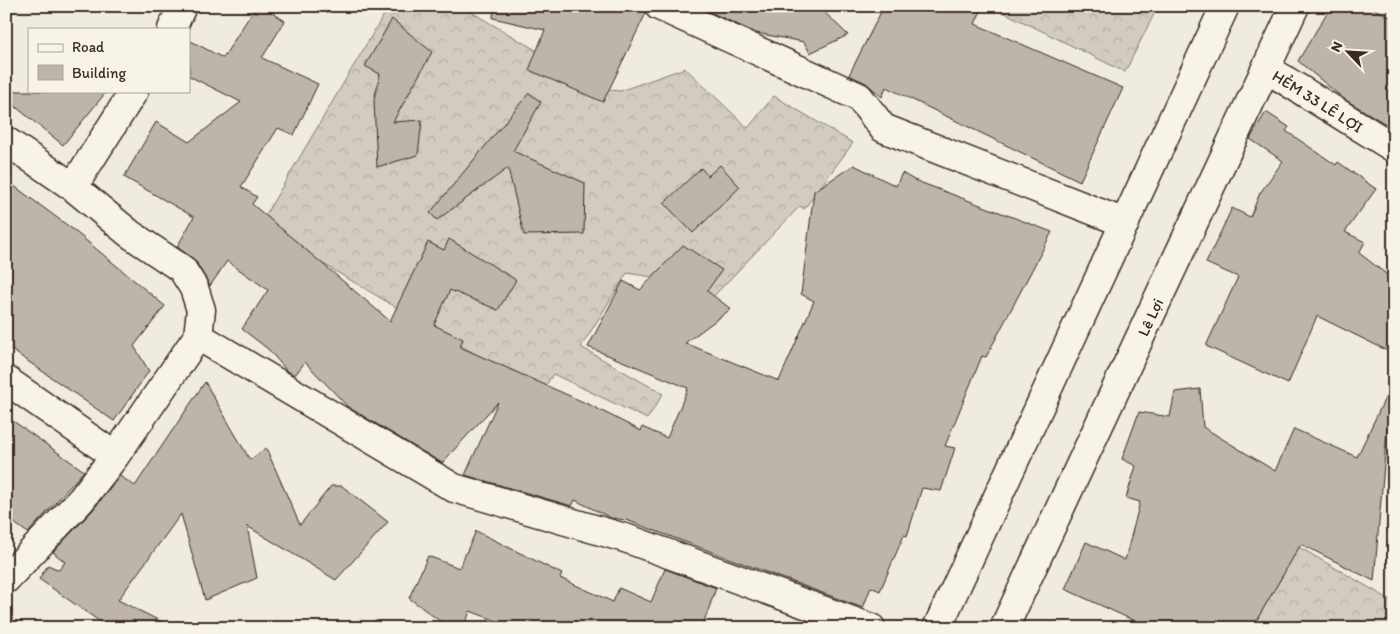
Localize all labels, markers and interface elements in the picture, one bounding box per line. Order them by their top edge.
legend [28,28,190,92]
north arrow [1322,28,1372,78]
text: Road [72,38,105,56]
text: N [1327,39,1346,55]
text: Building [72,64,126,82]
street label: HẺM 33 LÊ LỢI [1269,66,1367,137]
street label: Lê Lợi [1133,295,1167,339]

